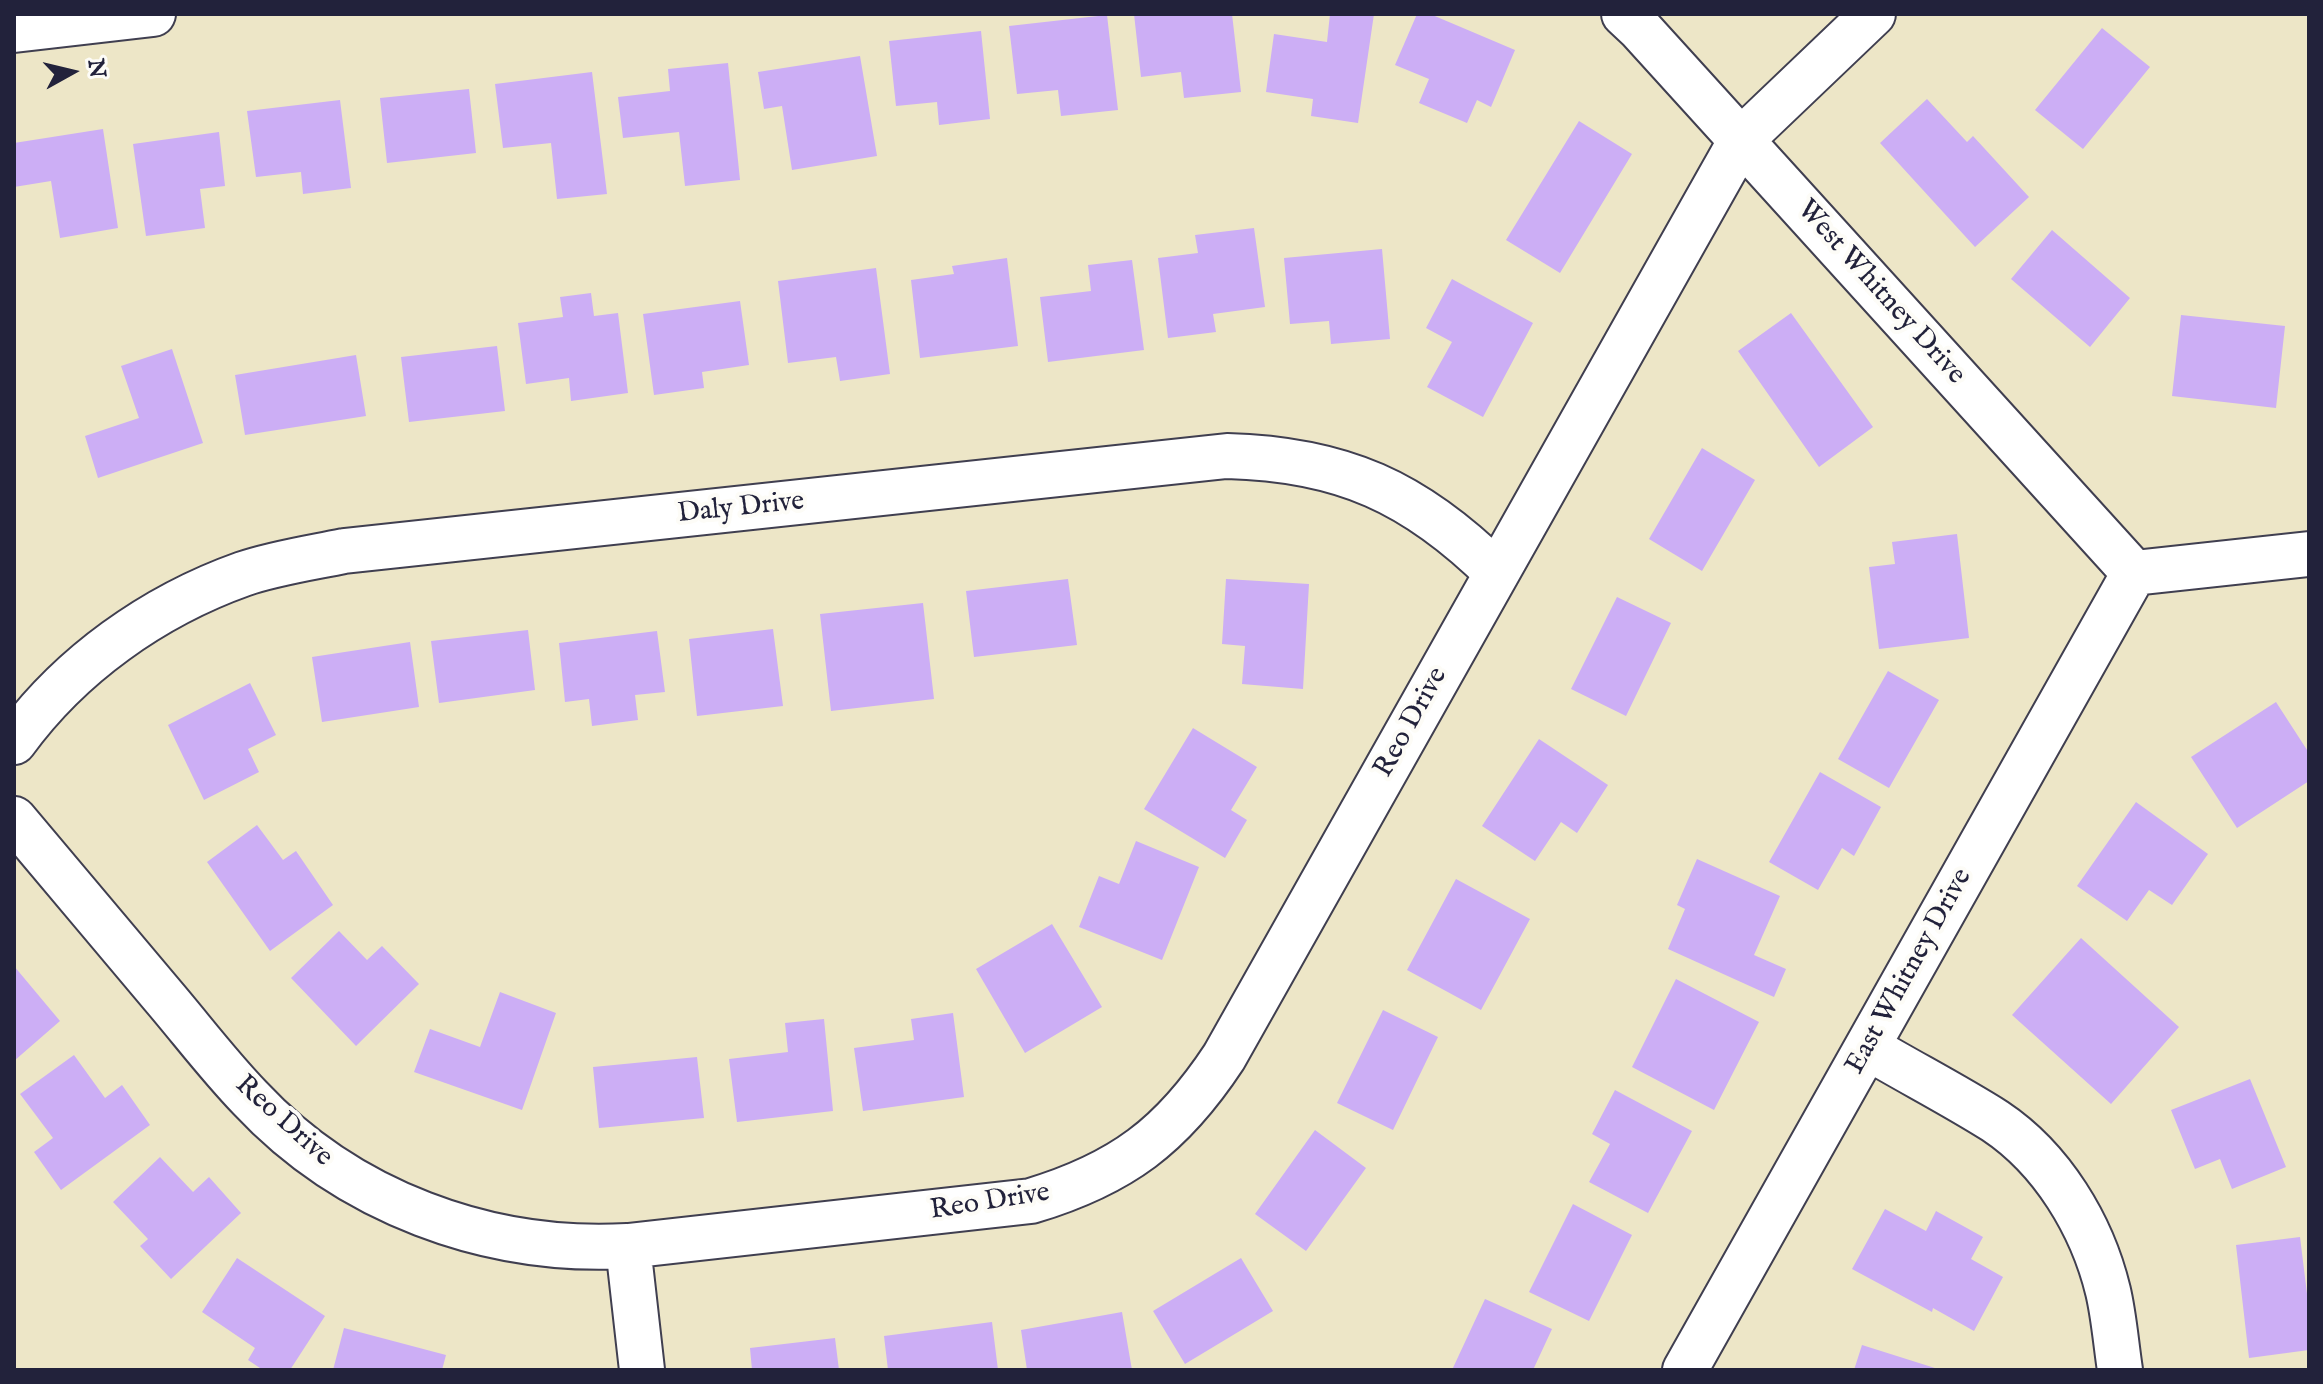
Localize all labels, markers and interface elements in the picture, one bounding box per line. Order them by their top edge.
north arrow [32,32,112,112]
text: N [81,57,111,80]
street label: West Whitney Drive [1788,194,1972,392]
street label: Daly Drive [676,486,806,532]
street label: Reo Drive [1368,662,1456,784]
street label: East Whitney Drive [1840,863,1980,1081]
street label: Reo Drive [227,1069,339,1175]
street label: Reo Drive [928,1177,1052,1229]

